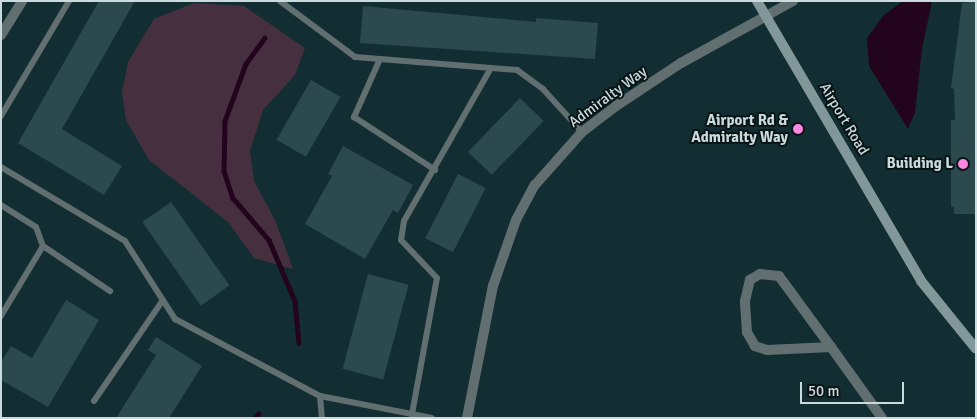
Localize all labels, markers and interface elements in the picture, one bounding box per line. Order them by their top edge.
street label: Admiralty Way [565,63,651,131]
street label: Airport Road [815,80,873,158]
place label: Airport Rd & Admiralty Way [691,111,788,146]
marker: Airport Rd & Admiralty Way [792,123,804,135]
place label: Building L [887,155,953,173]
marker: Building L [957,158,969,170]
scale bar [802,372,906,404]
text: 50 m [808,382,839,400]

